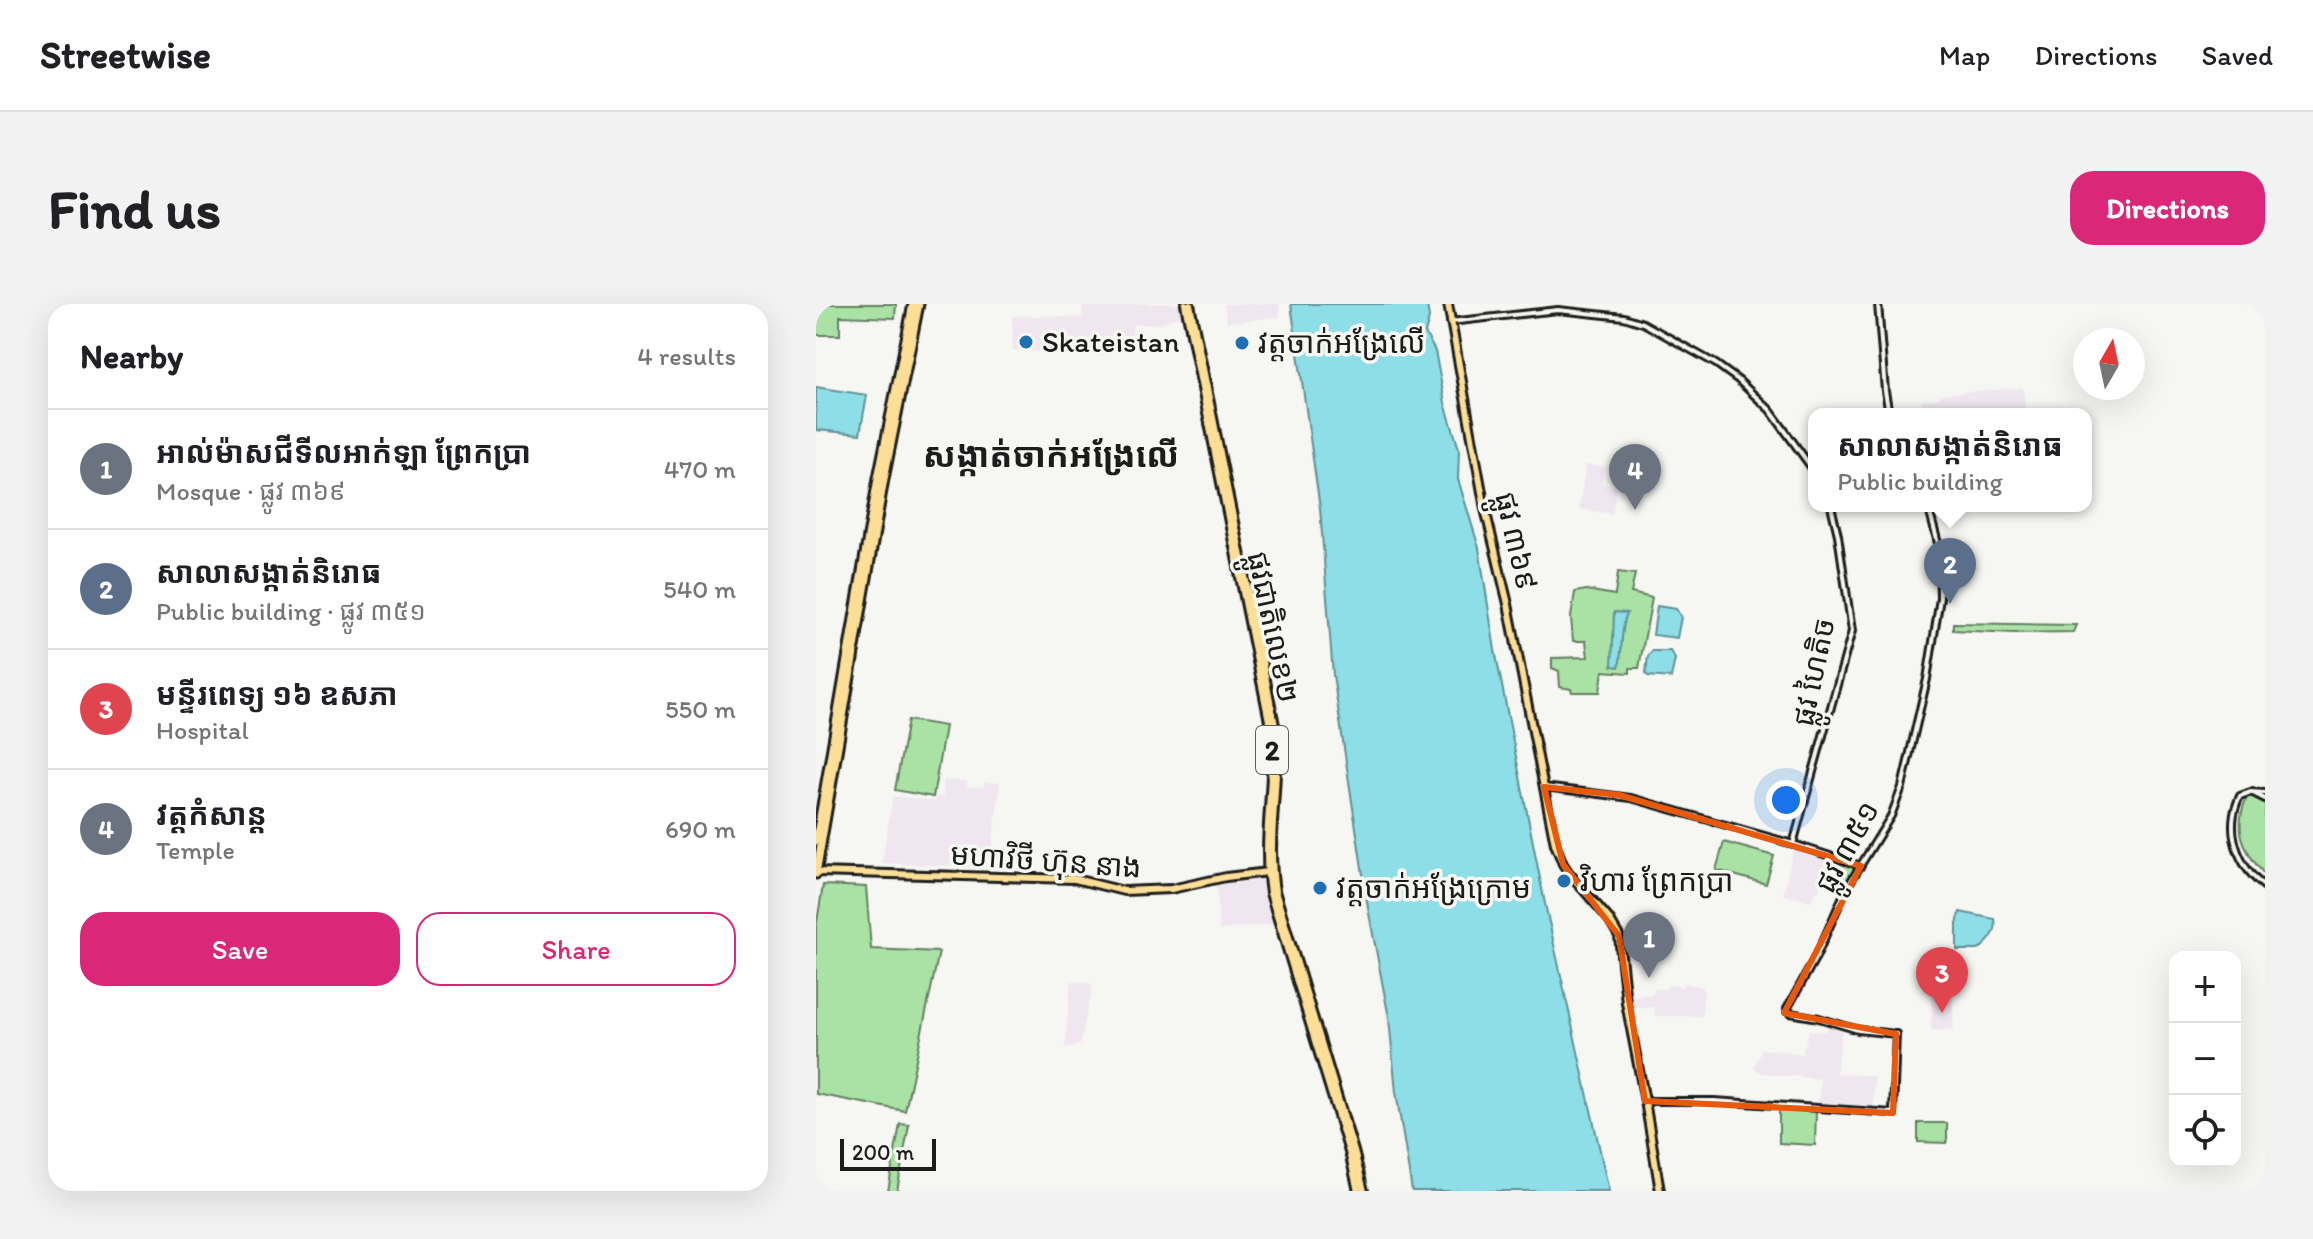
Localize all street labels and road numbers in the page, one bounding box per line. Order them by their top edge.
street label: ផ្លូវ ៣៦៩ [1480,488,1546,595]
street label: ផ្លូវជាតិលេខ២ [1232,548,1308,708]
street label: ផ្លូវ ហៃតិច [1784,614,1851,731]
road number: 2 [1256,726,1288,774]
street label: ផ្លូវ ៣៥១ [1806,794,1894,903]
street label: មហាវិថី ហ៊ុន នាង [949,835,1143,886]

